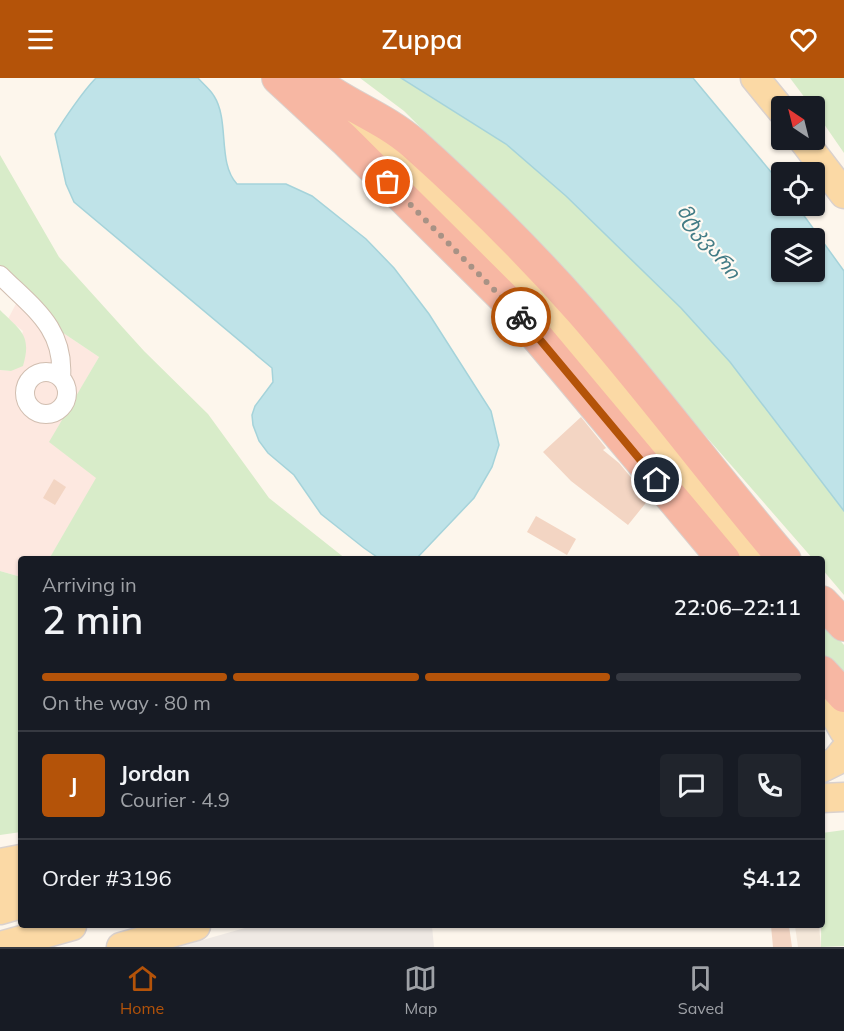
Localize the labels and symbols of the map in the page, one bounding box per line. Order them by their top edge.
north arrow [771,96,825,150]
pin [362,156,413,207]
water label: მტკვარი [672,199,747,285]
courier [491,287,551,347]
pin [631,454,682,505]

